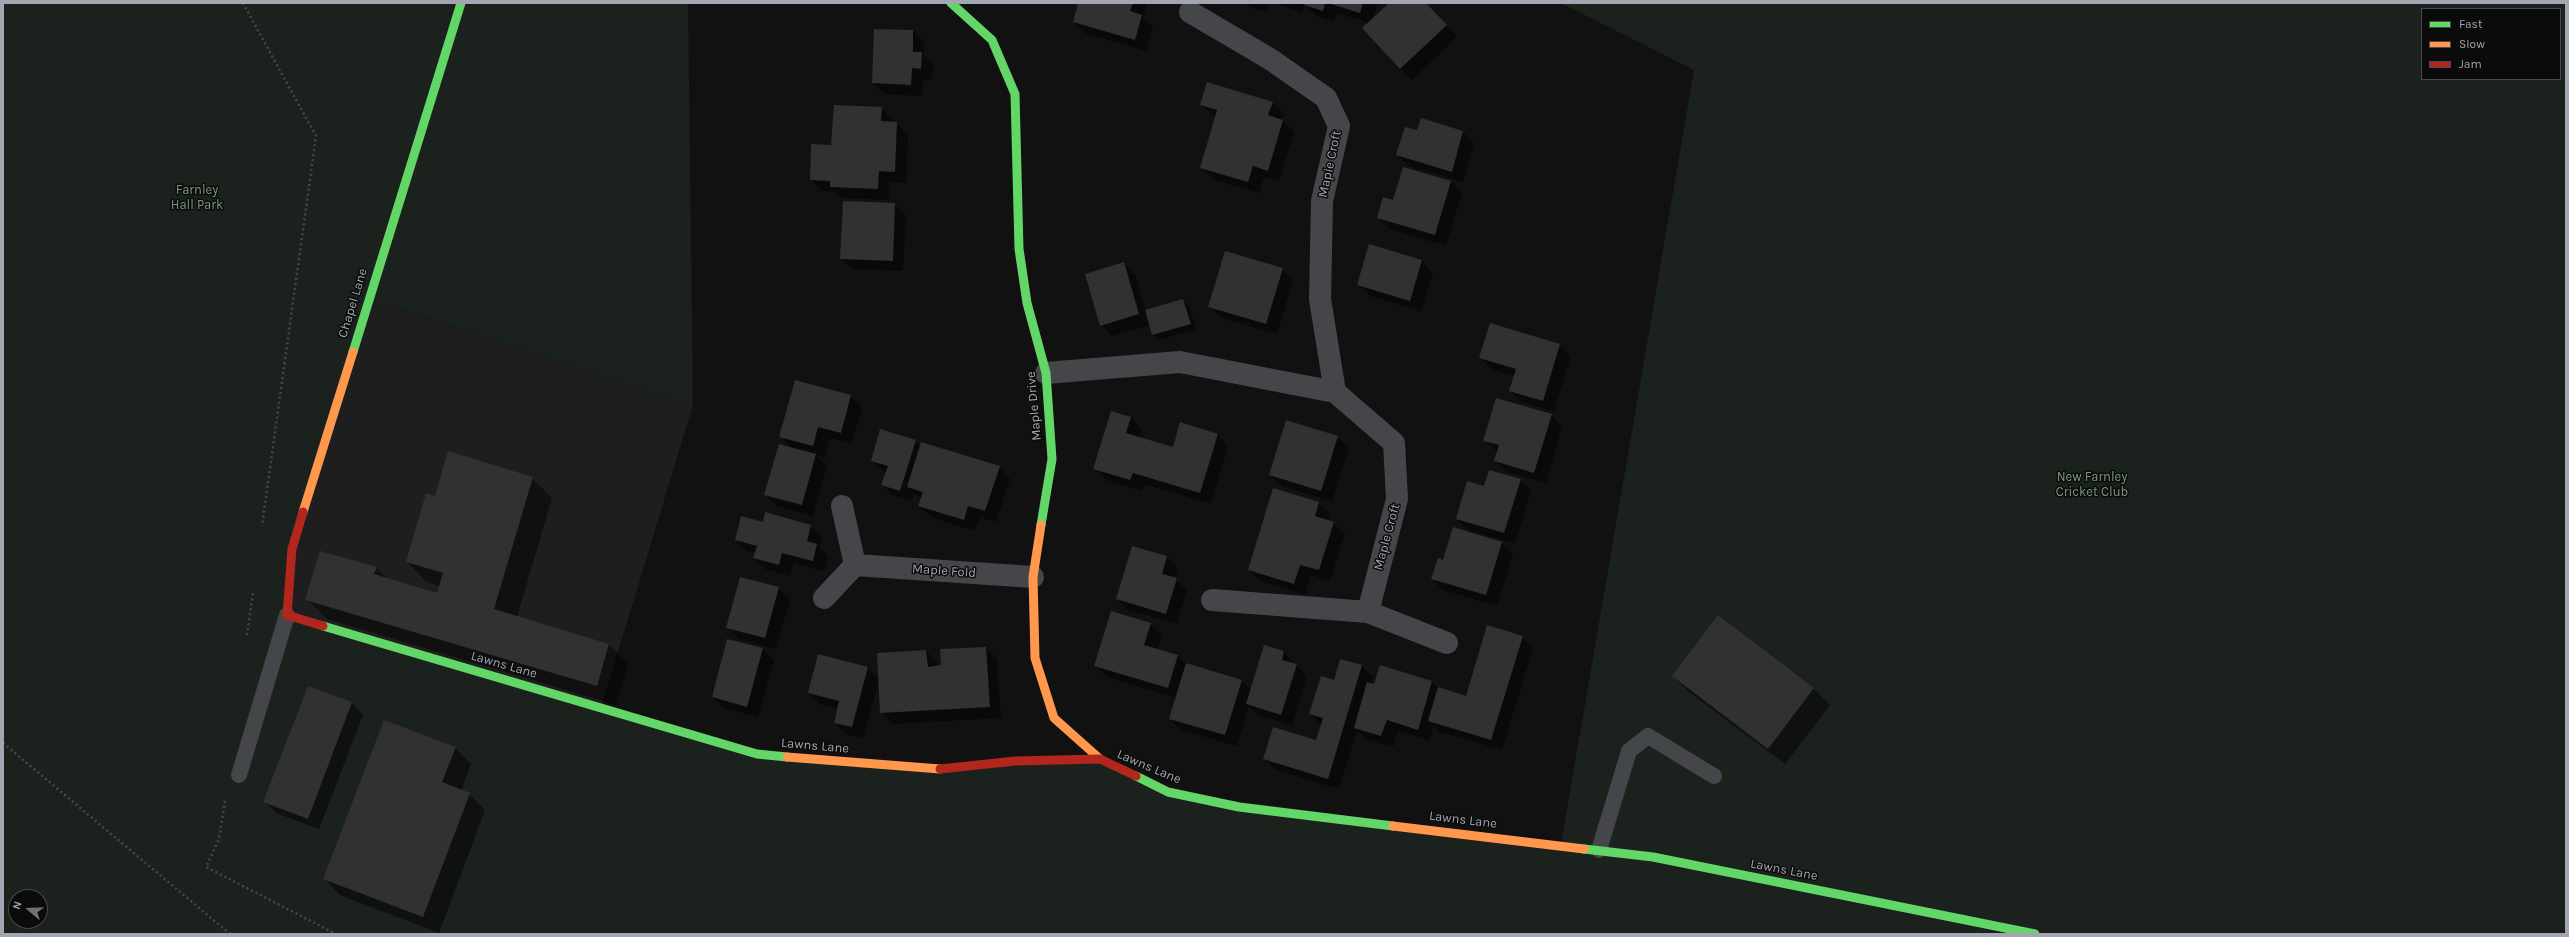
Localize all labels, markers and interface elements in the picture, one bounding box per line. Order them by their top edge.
legend [2421,8,2561,80]
text: Fast [2459,17,2482,31]
text: Slow [2459,37,2485,51]
text: Jam [2459,57,2482,71]
street label: Maple Croft [1315,129,1345,199]
park label: Farnley Hall Park [171,182,223,213]
street label: Chapel Lane [335,266,371,340]
street label: Maple Drive [1023,371,1045,441]
park label: New Farnley Cricket Club [2056,469,2128,500]
street label: Maple Croft [1371,502,1403,572]
street label: Maple Fold [912,561,976,581]
street label: Lawns Lane [469,648,539,682]
street label: Lawns Lane [780,735,850,757]
street label: Lawns Lane [1115,747,1183,787]
street label: Lawns Lane [1428,808,1498,832]
street label: Lawns Lane [1749,856,1819,884]
north arrow [8,889,48,929]
text: N [10,899,25,911]

